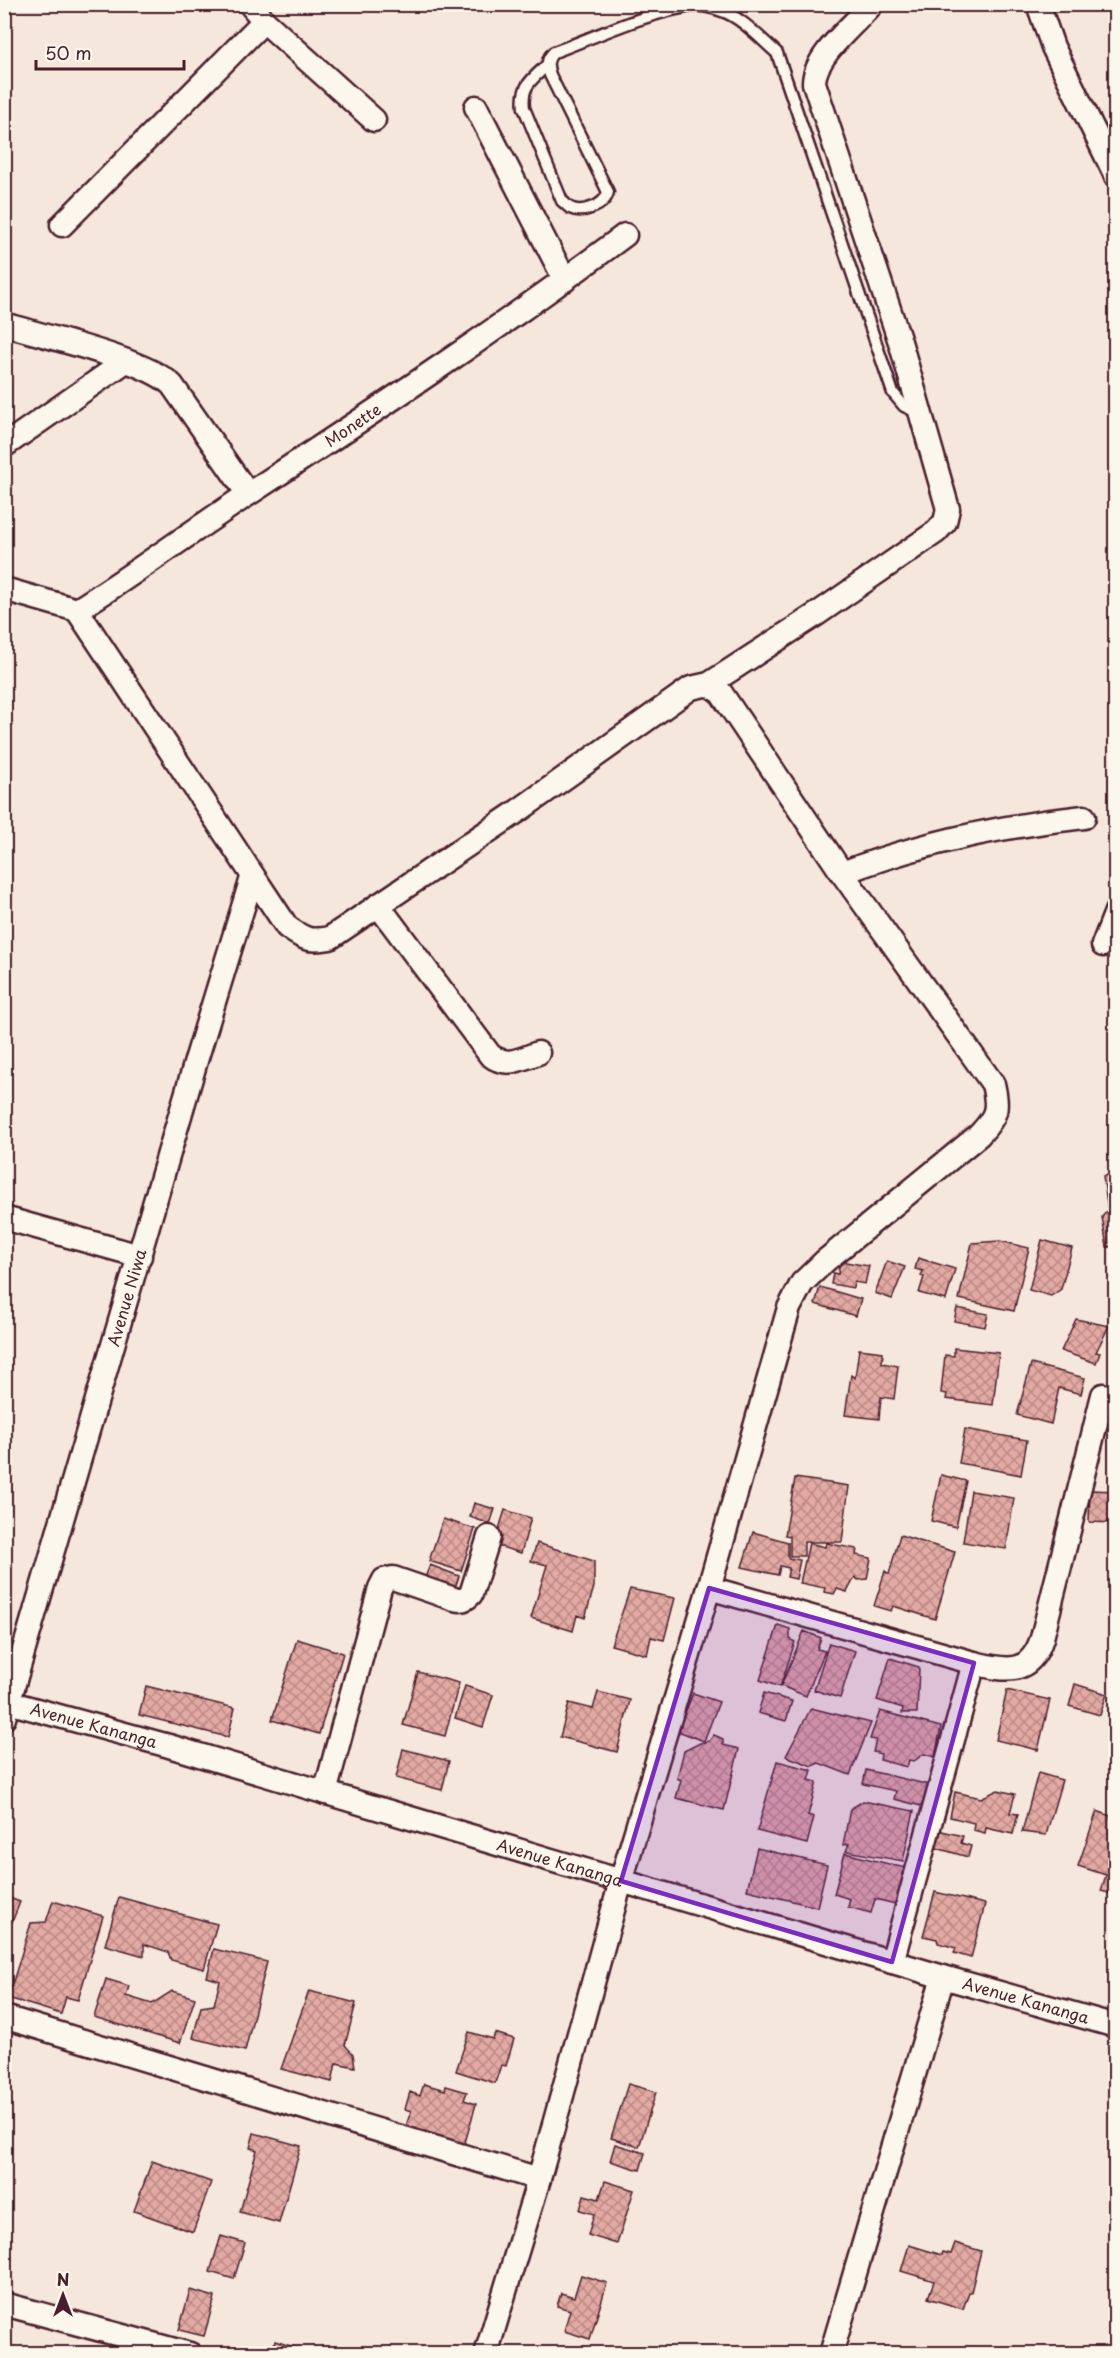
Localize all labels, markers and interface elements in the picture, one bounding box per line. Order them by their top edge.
scale bar [36,33,184,71]
text: 50 m [45,39,92,66]
street label: Monette [319,397,385,452]
street label: Avenue Niwa [100,1246,151,1349]
street label: Avenue Kananga [28,1696,160,1753]
street label: Avenue Kananga [494,1832,626,1892]
street label: Avenue Kananga [960,1970,1092,2029]
north arrow [33,2265,93,2325]
text: N [57,2267,69,2291]

